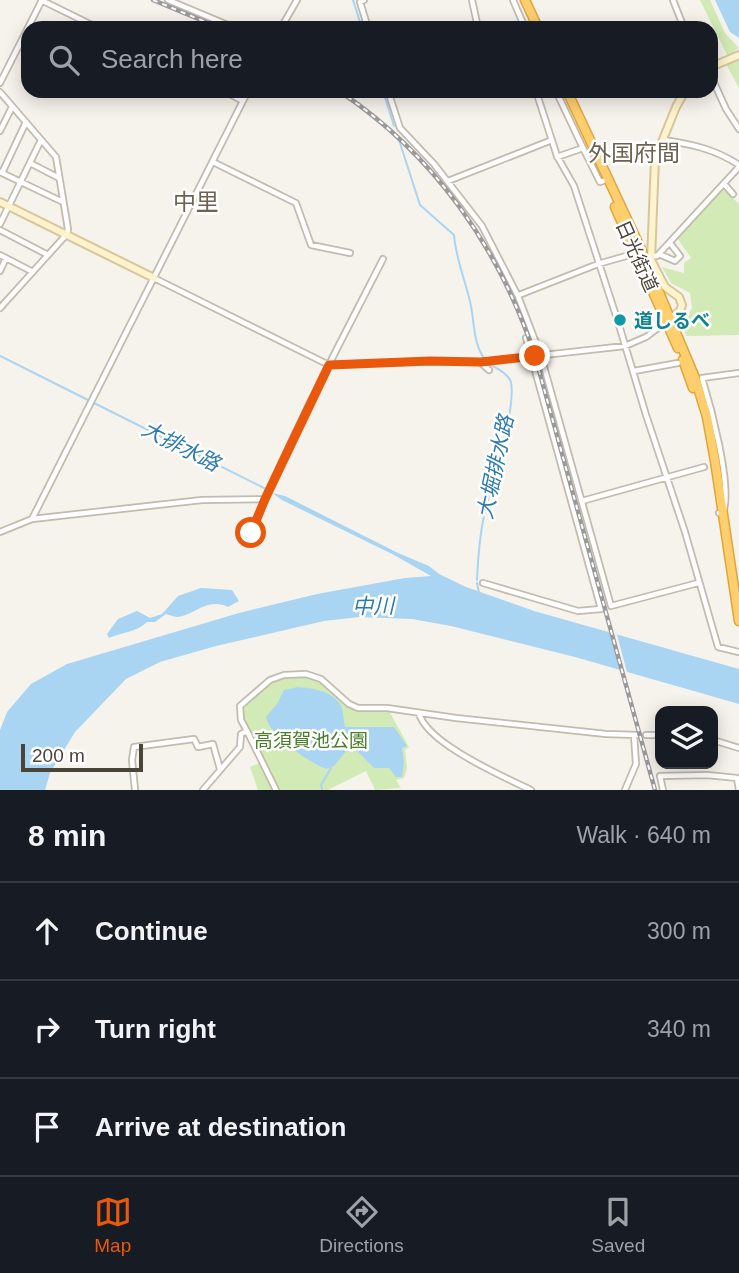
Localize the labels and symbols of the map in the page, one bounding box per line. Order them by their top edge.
district label: 外国府間 [588,140,680,166]
district label: 中里 [173,189,219,215]
street label: 日光街道 [612,217,662,295]
place label: 道しるべ [634,310,710,331]
marker: 道しるべ [612,312,628,328]
route end [519,340,550,371]
water label: 大堀排水路 [473,411,518,521]
water label: 大排水路 [138,417,225,476]
route start [235,517,266,548]
water label: 中川 [352,594,396,618]
park label: 高須賀池公園 [254,730,368,751]
scale bar [21,741,144,773]

